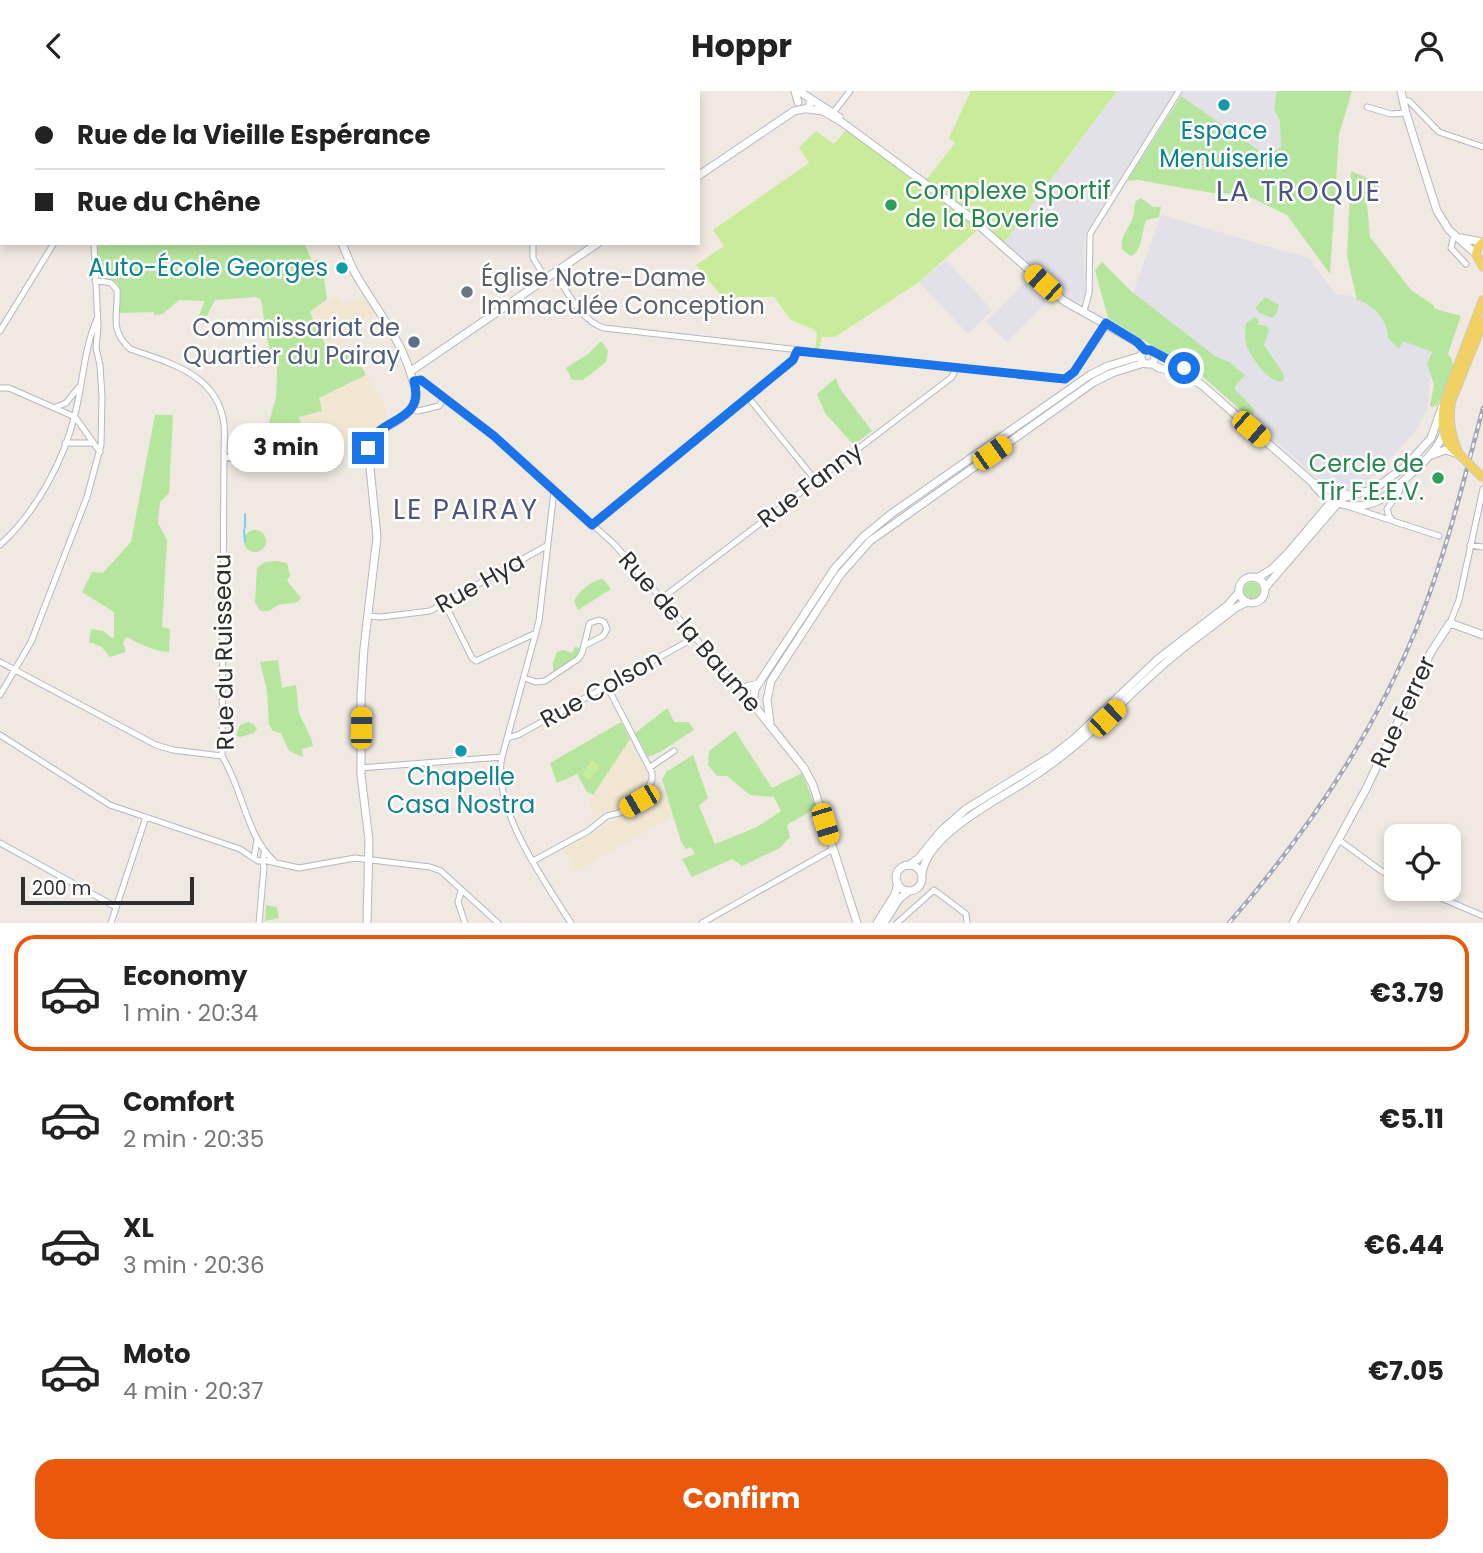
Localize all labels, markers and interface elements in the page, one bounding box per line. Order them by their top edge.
text: Hoppr [691,23,792,68]
icon: back [35,27,73,65]
icon: person [1410,27,1448,65]
marker: Espace Menuiserie [1216,97,1232,113]
place label: Espace Menuiserie [1159,114,1289,175]
text: Rue de la Vieille Espérance [77,117,431,153]
district label: LA TROQUE [1216,172,1382,211]
place label: Complexe Sportif de la Boverie [905,174,1111,235]
text: Rue du Chêne [77,184,261,220]
marker: Complexe Sportif de la Boverie [883,197,899,213]
place label: Auto-École Georges [88,251,328,284]
marker: Auto-École Georges [334,260,350,276]
place label: Église Notre-Dame Immaculée Conception [481,261,765,322]
car [1021,261,1066,305]
marker: Église Notre-Dame Immaculée Conception [459,284,475,300]
place label: Commissariat de Quartier du Pairay [183,311,400,372]
marker: Commissariat de Quartier du Pairay [406,334,422,350]
route start [1168,352,1200,384]
car [1229,407,1274,451]
callout: 3 min [228,423,344,473]
text: 3 min [253,431,319,463]
route end [352,432,384,464]
car [969,432,1016,474]
street label: Rue Fanny [750,434,869,535]
place label: Cercle de Tir F.E.E.V. [1309,447,1424,508]
marker: Cercle de Tir F.E.E.V. [1430,470,1446,486]
district label: LE PAIRAY [393,490,539,529]
street label: Rue Hya [429,544,530,621]
street label: Rue de la Baume [611,544,769,719]
street label: Rue du Ruisseau [205,553,242,751]
street label: Rue Colson [534,642,667,736]
street label: Rue Ferrer [1362,650,1443,773]
car [1085,696,1130,740]
car [351,707,372,749]
marker: Chapelle Casa Nostra [453,743,469,759]
place label: Chapelle Casa Nostra [387,760,535,821]
car [616,781,663,821]
car [809,801,842,847]
map controls [1384,824,1461,901]
button: locate [1384,824,1461,901]
scale bar [21,874,194,906]
text: 200 m [32,875,91,902]
text: Economy [123,958,247,994]
icon: car [39,962,102,1025]
text: €3.79 [1370,975,1444,1011]
text: 1 min · 20:34 [123,997,258,1029]
text: Comfort [123,1084,235,1120]
icon: car [39,1088,102,1151]
text: €5.11 [1380,1101,1444,1137]
text: 2 min · 20:35 [123,1123,264,1155]
text: XL [123,1210,154,1246]
icon: car [39,1214,102,1277]
text: €6.44 [1364,1227,1444,1263]
text: 3 min · 20:36 [123,1249,265,1281]
text: Moto [123,1336,191,1372]
icon: car [39,1340,102,1403]
text: €7.05 [1368,1353,1444,1389]
text: 4 min · 20:37 [123,1375,264,1407]
button: Confirm [35,1459,1448,1539]

